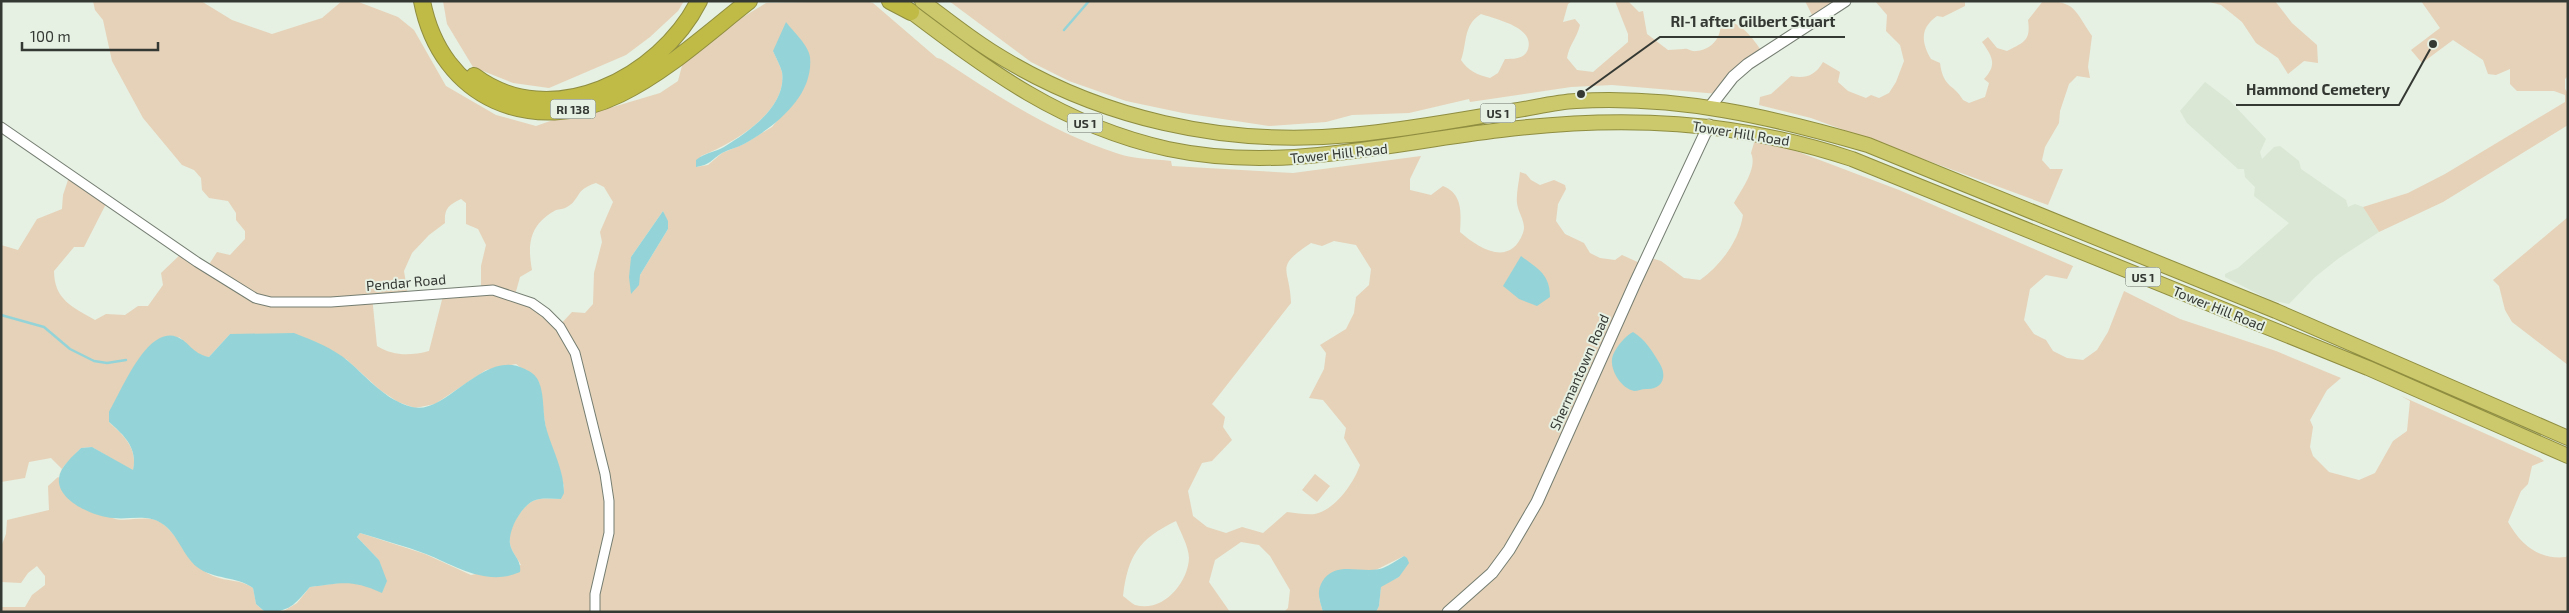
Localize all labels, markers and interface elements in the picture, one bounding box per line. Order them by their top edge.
callout: RI-1 after Gilbert Stuart [1660,7,1845,37]
text: RI-1 after Gilbert Stuart [1671,12,1835,30]
scale bar [22,20,159,52]
text: 100 m [30,27,71,45]
callout: Hammond Cemetery [2236,75,2399,105]
text: Hammond Cemetery [2246,80,2390,99]
road number: RI 138 [550,100,596,118]
road number: US 1 [1480,104,1516,122]
road number: US 1 [1068,114,1102,132]
street label: Tower Hill Road [1691,117,1791,149]
street label: Tower Hill Road [1289,139,1389,167]
road number: US 1 [2126,268,2160,286]
street label: Pendar Road [365,270,447,294]
street label: Tower Hill Road [2170,282,2268,334]
street label: Shermantown Road [1546,311,1612,433]

